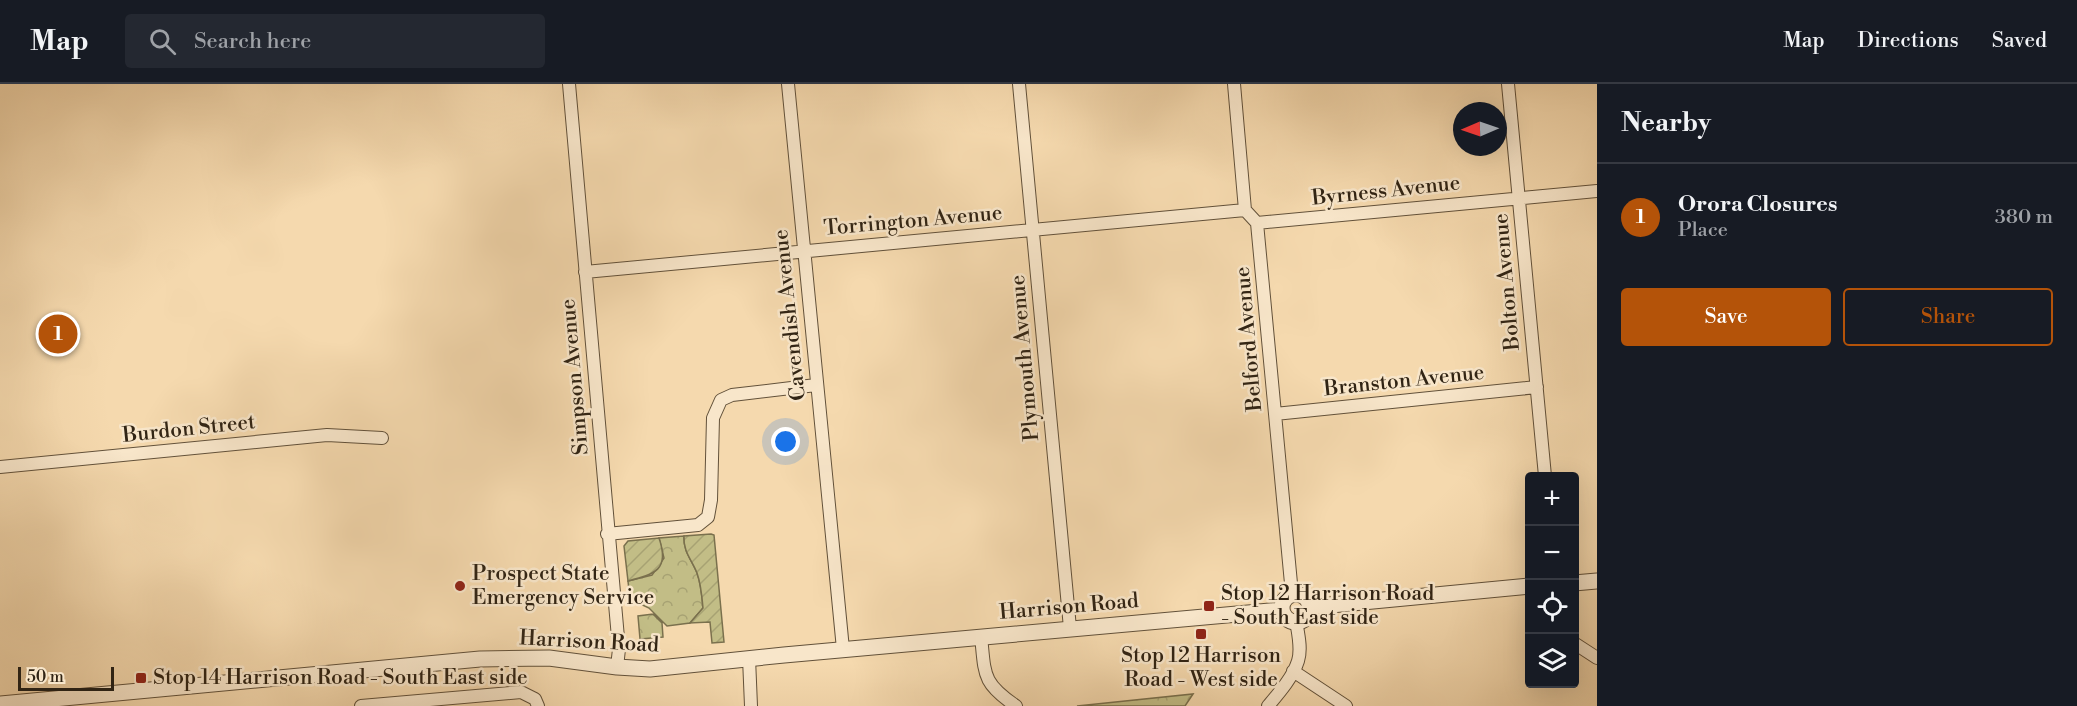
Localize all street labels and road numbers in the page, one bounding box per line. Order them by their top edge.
street label: Byrness Avenue [1310,170,1461,212]
street label: Torrington Avenue [823,200,1003,242]
street label: Bolton Avenue [1488,212,1526,353]
street label: Cavendish Avenue [768,228,812,402]
street label: Belford Avenue [1230,266,1268,413]
street label: Plymouth Avenue [1005,274,1045,442]
street label: Simpson Avenue [555,298,595,456]
street label: Branston Avenue [1321,360,1486,402]
street label: Burdon Street [120,409,257,449]
street label: Harrison Road [998,588,1140,626]
street label: Harrison Road [518,625,660,659]

